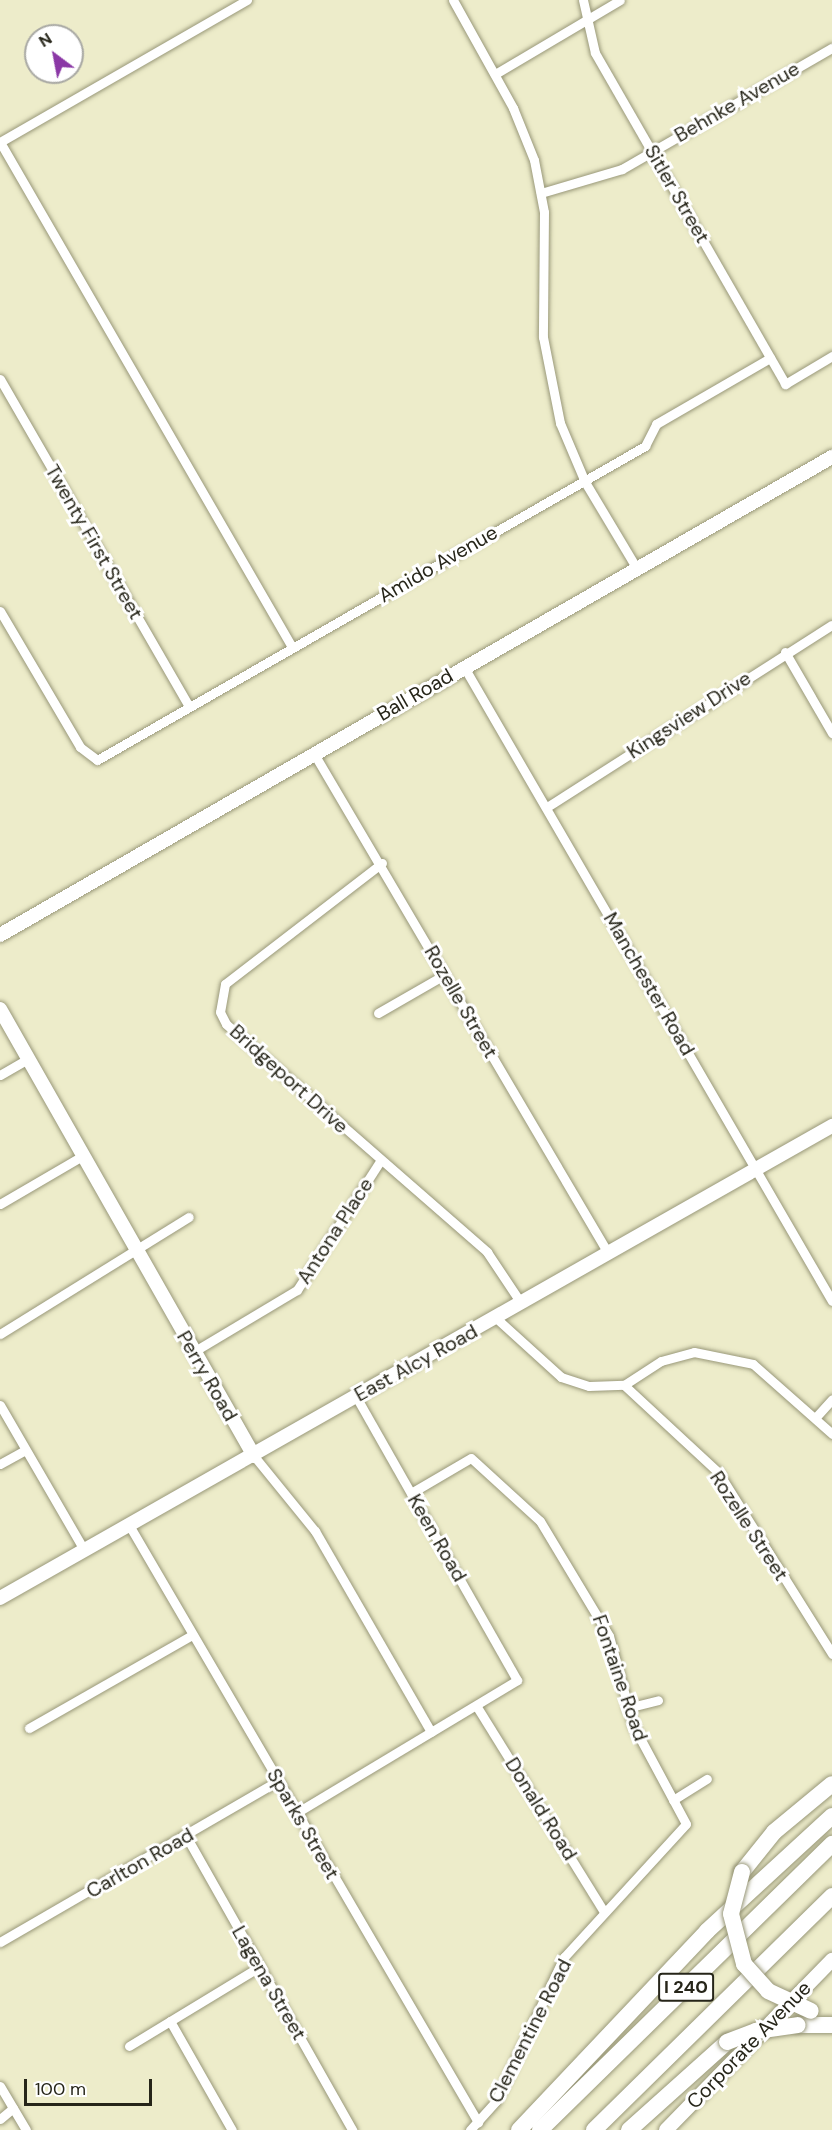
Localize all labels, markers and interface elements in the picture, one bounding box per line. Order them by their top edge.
north arrow [24,24,84,84]
text: N [35,28,56,52]
street label: Behnke Avenue [670,57,804,147]
street label: Sitler Street [639,141,715,247]
street label: Twenty First Street [40,460,148,624]
street label: Amido Avenue [374,520,502,608]
street label: Ball Road [373,664,457,726]
street label: Kingsview Drive [623,666,755,764]
street label: Manchester Road [598,908,700,1060]
street label: Rozelle Street [419,941,503,1063]
street label: Bridgeport Drive [225,1019,353,1139]
street label: Antona Place [292,1173,378,1289]
street label: East Alcy Road [350,1319,482,1407]
street label: Perry Road [172,1327,242,1425]
street label: Rozelle Street [705,1467,793,1585]
street label: Keen Road [402,1490,472,1586]
street label: Fontaine Road [587,1612,653,1744]
street label: Donald Road [500,1753,582,1865]
street label: Sparks Street [262,1764,344,1884]
street label: Carlton Road [82,1823,198,1903]
street label: Lagena Street [227,1922,311,2044]
street label: Clementine Road [483,1955,577,2107]
road number: I 240 [658,1972,714,2002]
street label: Corporate Avenue [682,1976,816,2114]
scale bar [27,2067,154,2105]
text: 100 m [35,2077,86,2101]

